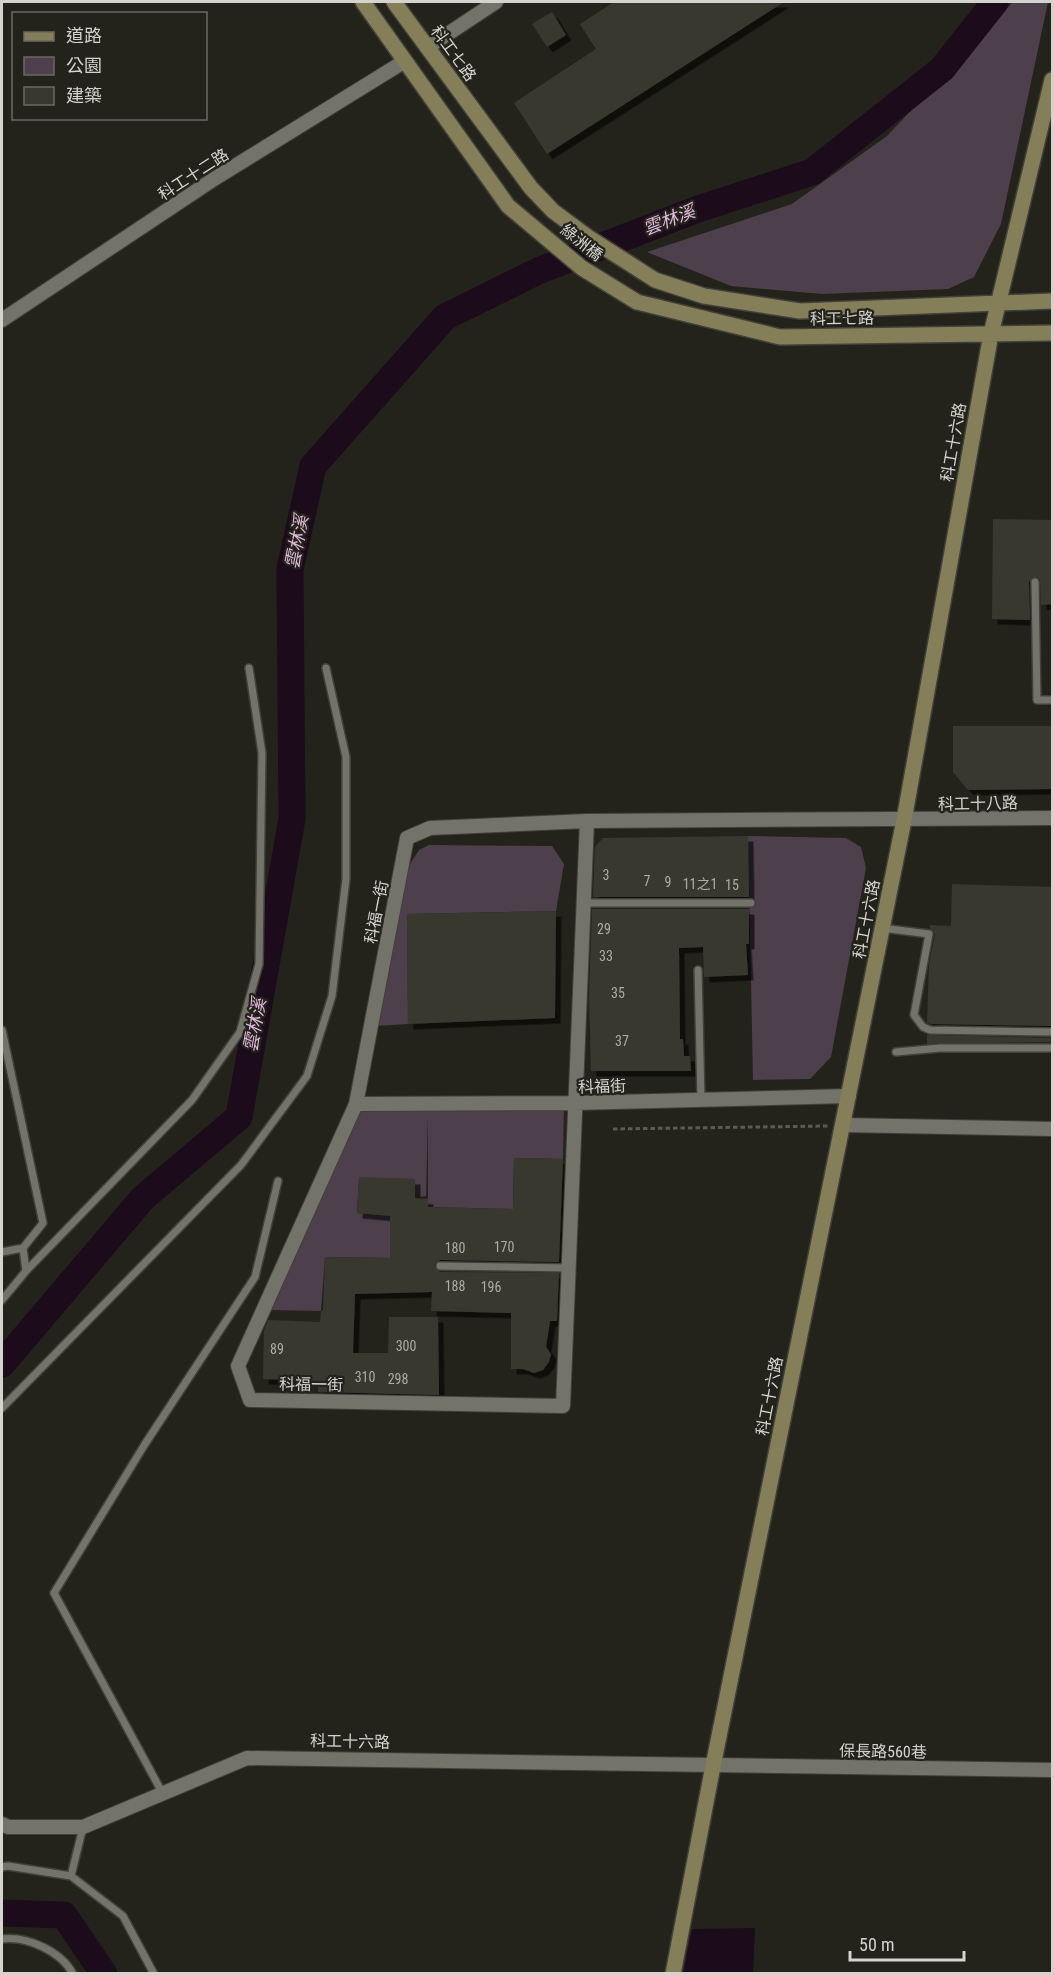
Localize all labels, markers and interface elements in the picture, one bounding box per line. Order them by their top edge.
legend [12,12,207,120]
street label: 科工七路 [427,22,480,85]
text: 道路 [66,25,102,46]
text: 公園 [66,55,102,76]
text: 建築 [66,85,102,106]
street label: 科工十二路 [155,145,232,204]
water label: 雲林溪 [640,199,701,239]
street label: 綠洲橋 [557,220,606,265]
street label: 科工七路 [810,308,874,329]
street label: 科工十六路 [937,401,970,483]
water label: 雲林溪 [281,510,313,570]
street label: 科工十八路 [938,793,1018,814]
house number: 3 [603,867,609,883]
house number: 7 [644,873,651,889]
house number: 9 [665,874,671,890]
house number: 11之1 [683,876,717,892]
house number: 15 [725,877,739,893]
street label: 科工十六路 [850,878,883,960]
street label: 科福一街 [361,879,392,945]
house number: 29 [597,921,611,937]
house number: 33 [599,948,613,964]
house number: 35 [611,985,625,1001]
water label: 雲林溪 [239,994,270,1053]
house number: 37 [615,1033,629,1049]
street label: 科福街 [578,1076,626,1097]
house number: 170 [494,1239,514,1255]
house number: 180 [445,1240,465,1256]
house number: 188 [445,1278,465,1294]
house number: 196 [481,1279,501,1295]
house number: 300 [396,1338,416,1354]
house number: 89 [270,1341,284,1357]
street label: 科工十六路 [753,1355,786,1437]
house number: 310 [355,1369,375,1385]
house number: 298 [388,1371,408,1387]
street label: 科福一街 [279,1374,343,1395]
street label: 科工十六路 [310,1731,390,1752]
street label: 保長路560巷 [839,1741,927,1762]
scale bar [850,1924,964,1962]
text: 50 m [859,1934,894,1955]

